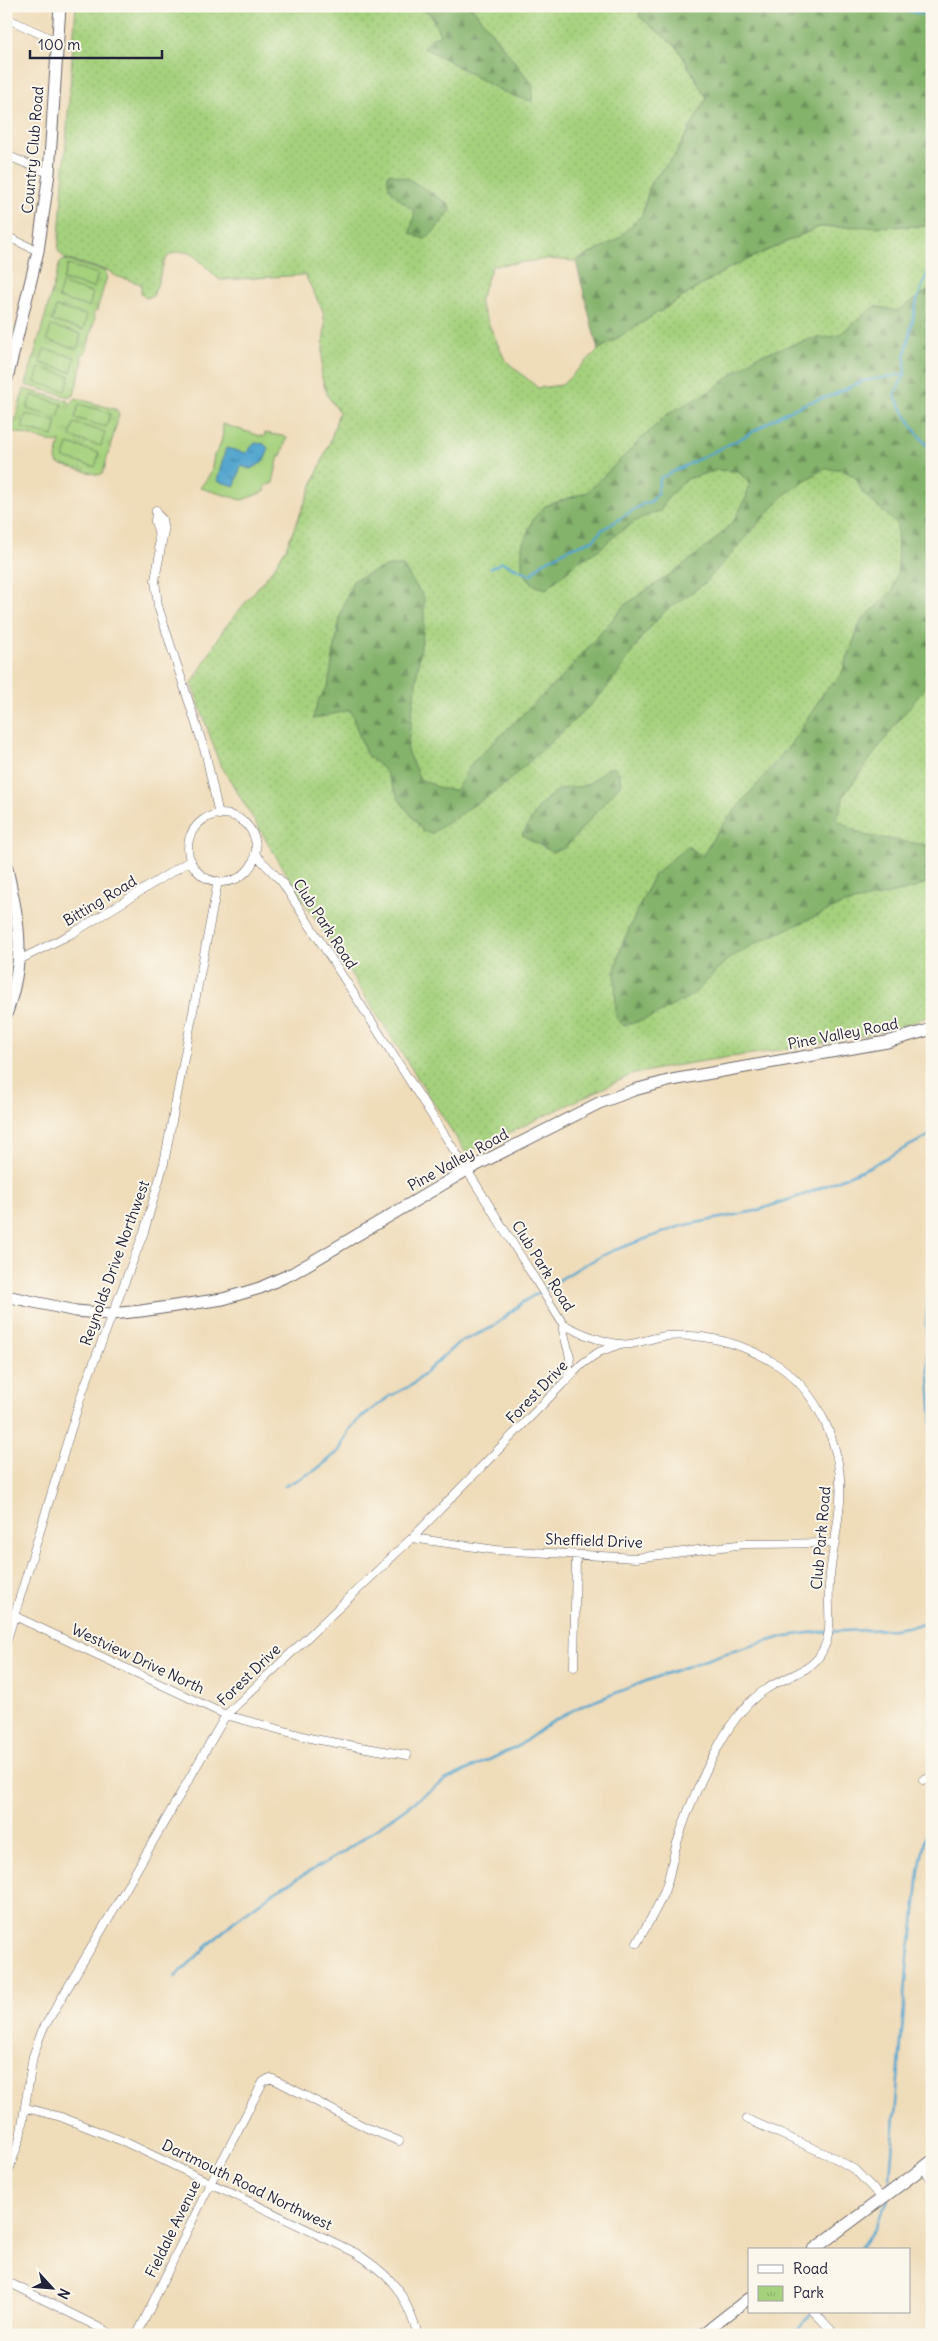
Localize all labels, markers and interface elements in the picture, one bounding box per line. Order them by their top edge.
scale bar [30,28,162,60]
text: 100 m [38,35,80,54]
street label: Country Club Road [17,85,48,214]
street label: Bitting Road [60,871,140,930]
street label: Club Park Road [289,875,362,972]
street label: Pine Valley Road [786,1013,900,1054]
street label: Pine Valley Road [404,1124,512,1195]
street label: Reynolds Drive Northwest [76,1177,153,1348]
street label: Club Park Road [508,1217,579,1315]
street label: Forest Drive [502,1356,572,1427]
street label: Club Park Road [807,1485,834,1590]
street label: Sheffield Drive [545,1529,643,1552]
street label: Westview Drive North [69,1619,208,1698]
street label: Forest Drive [213,1640,284,1710]
street label: Dartmouth Road Northwest [159,2135,335,2234]
street label: Fieldale Avenue [141,2177,204,2281]
legend [748,2248,910,2314]
text: Road [793,2259,828,2278]
north arrow [28,2264,78,2314]
text: Park [793,2283,824,2302]
text: N [53,2285,74,2302]

